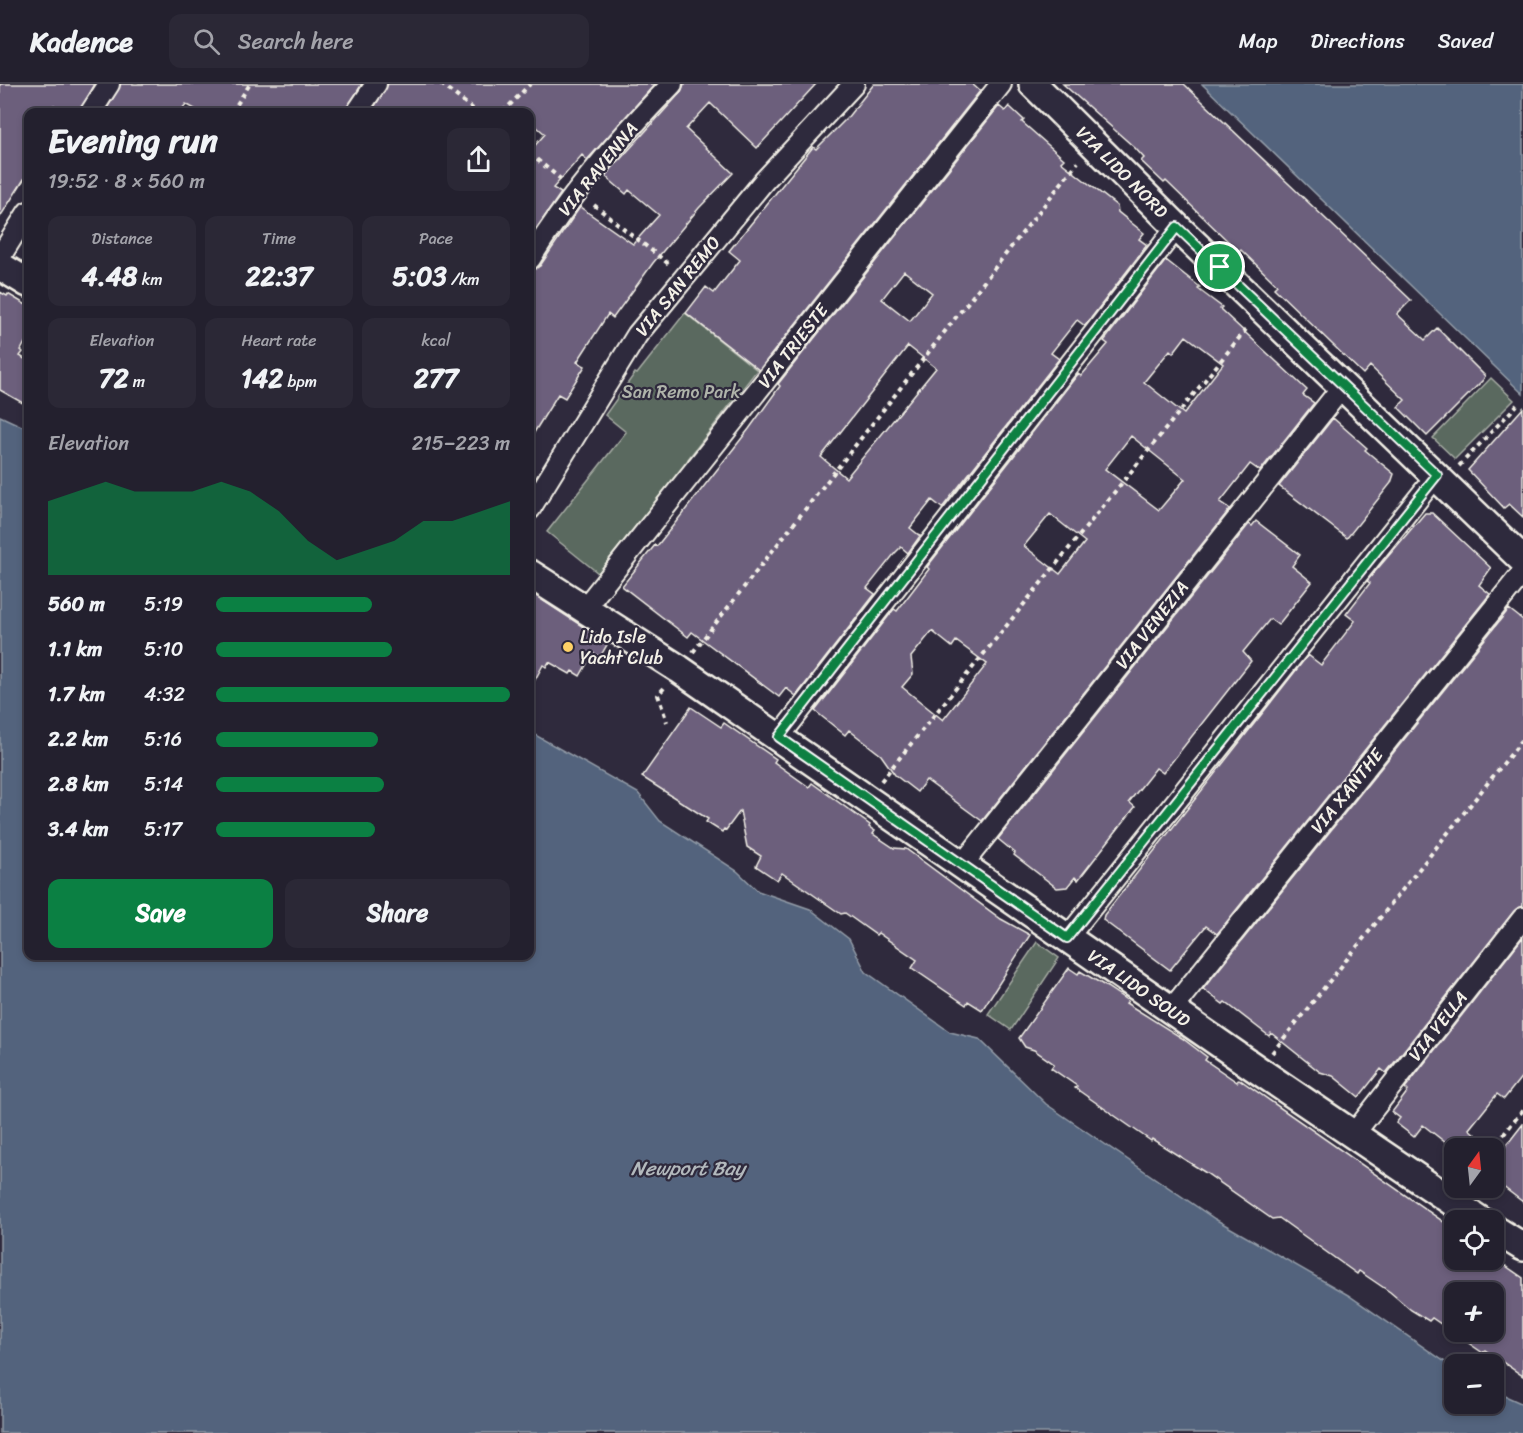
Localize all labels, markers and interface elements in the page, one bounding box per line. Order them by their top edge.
search box [169,14,589,68]
text: Kadence [30,17,133,66]
text: Search here [238,22,354,61]
text: Map [1239,22,1277,60]
text: Directions [1310,22,1405,60]
text: Saved [1438,22,1493,60]
icon: search [190,25,223,58]
text: Evening run [48,112,218,170]
street label: VIA RAVENNA [550,114,646,224]
street label: VIA LIDO NORD [1068,118,1176,226]
button: share [447,128,510,191]
text: 19:52 · 8 × 560 m [48,164,205,199]
text: Distance [92,224,152,253]
text: Time [262,224,296,253]
text: Pace [419,224,453,253]
street label: VIA SAN REMO [627,228,729,344]
pin [1194,241,1245,292]
icon: arrive [1203,250,1236,283]
text: 4.48 [82,253,138,299]
text: 22:37 [246,253,312,299]
text: 5:03 [392,253,447,299]
text: km [138,265,162,294]
text: /km [447,265,480,294]
street label: VIA TRIESTE [749,296,837,396]
text: Elevation [90,326,154,355]
text: Heart rate [241,326,317,355]
text: kcal [421,326,451,355]
text: 72 [99,355,129,401]
text: 142 [241,355,283,401]
text: 277 [414,355,458,401]
text: m [129,367,145,396]
text: bpm [283,367,317,396]
park label: San Remo Park [622,376,741,408]
text: Elevation [48,426,129,461]
text: 215–223 m [412,426,510,461]
street label: VIA VENEZIA [1107,574,1197,676]
text: 560 m [48,587,105,622]
text: 5:19 [144,587,183,622]
place label: Lido Isle Yacht Club [580,621,663,674]
text: 1.1 km [48,632,102,667]
text: 5:10 [144,632,183,667]
marker: Lido Isle Yacht Club [561,640,575,654]
text: 1.7 km [48,677,105,712]
text: 4:32 [144,677,185,712]
text: 2.2 km [48,722,108,757]
text: 5:16 [144,722,182,757]
street label: VIA XANTHE [1302,740,1393,841]
text: 2.8 km [48,767,109,802]
text: 5:14 [144,767,183,802]
text: 3.4 km [48,812,109,847]
text: 5:17 [144,812,182,847]
button: Save [48,879,273,948]
button: Share [285,879,510,948]
street label: VIA LIDO SOUD [1081,940,1198,1036]
street label: VIA YELLA [1400,984,1476,1068]
north arrow [1444,1138,1504,1198]
map controls [1444,1138,1504,1414]
water label: Newport Bay [631,1151,748,1186]
button: locate [1444,1210,1504,1270]
button: + [1444,1282,1504,1342]
button: − [1444,1354,1504,1414]

